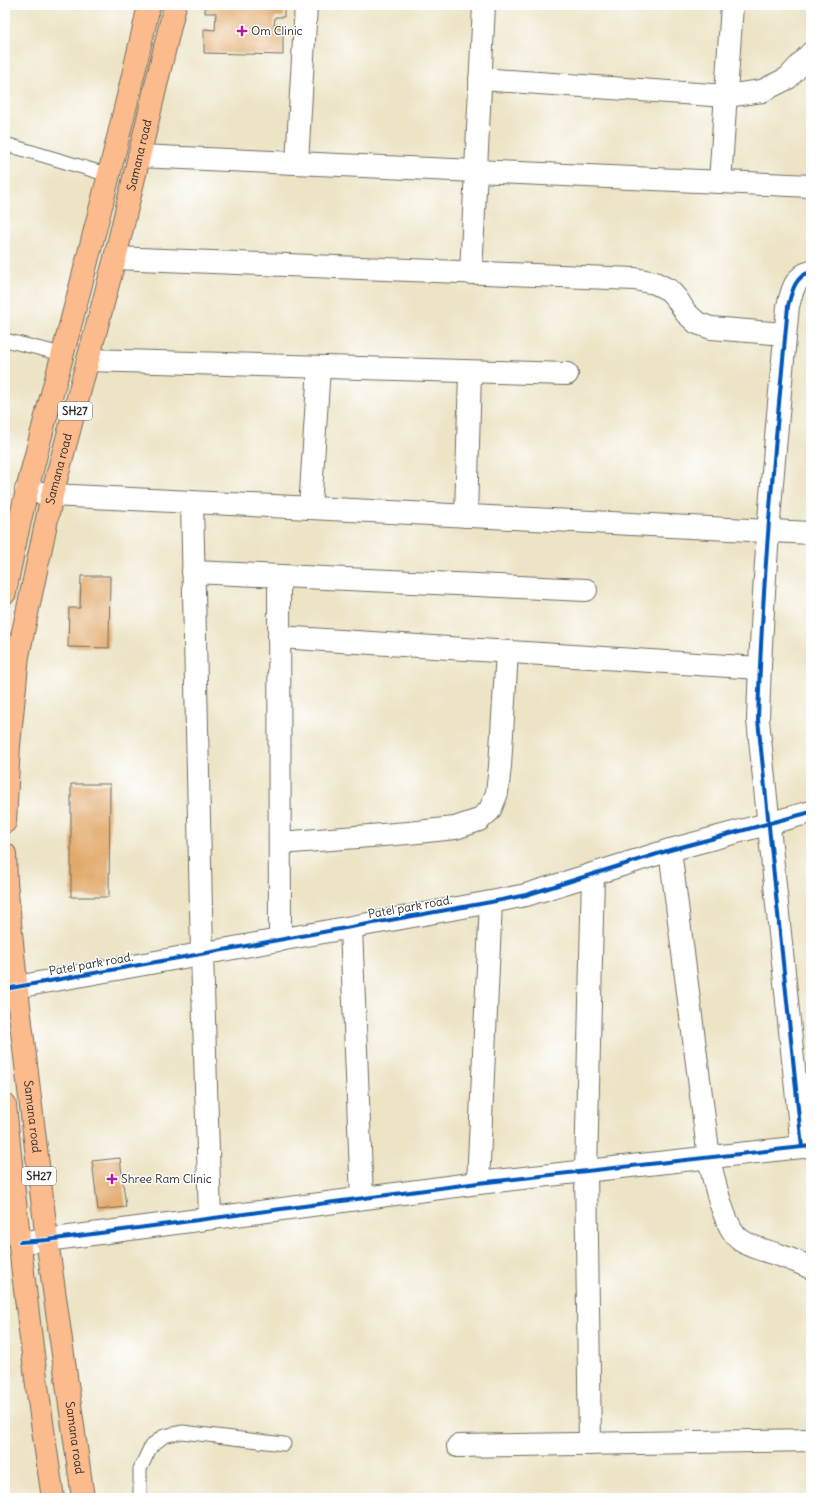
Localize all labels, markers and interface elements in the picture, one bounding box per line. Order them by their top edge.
place label: Om Clinic [251,23,303,38]
marker: Om Clinic [236,25,248,37]
street label: Samana road [123,118,155,192]
road number: SH27 [58,402,92,420]
street label: Samana road [42,432,75,506]
street label: Patel park road. [367,892,453,921]
street label: Patel park road. [48,949,134,978]
street label: Samana road [21,1079,44,1154]
road number: SH27 [22,1167,56,1185]
place label: Shree Ram Clinic [121,1171,212,1186]
marker: Shree Ram Clinic [106,1173,118,1185]
street label: Samana road [63,1400,88,1475]

